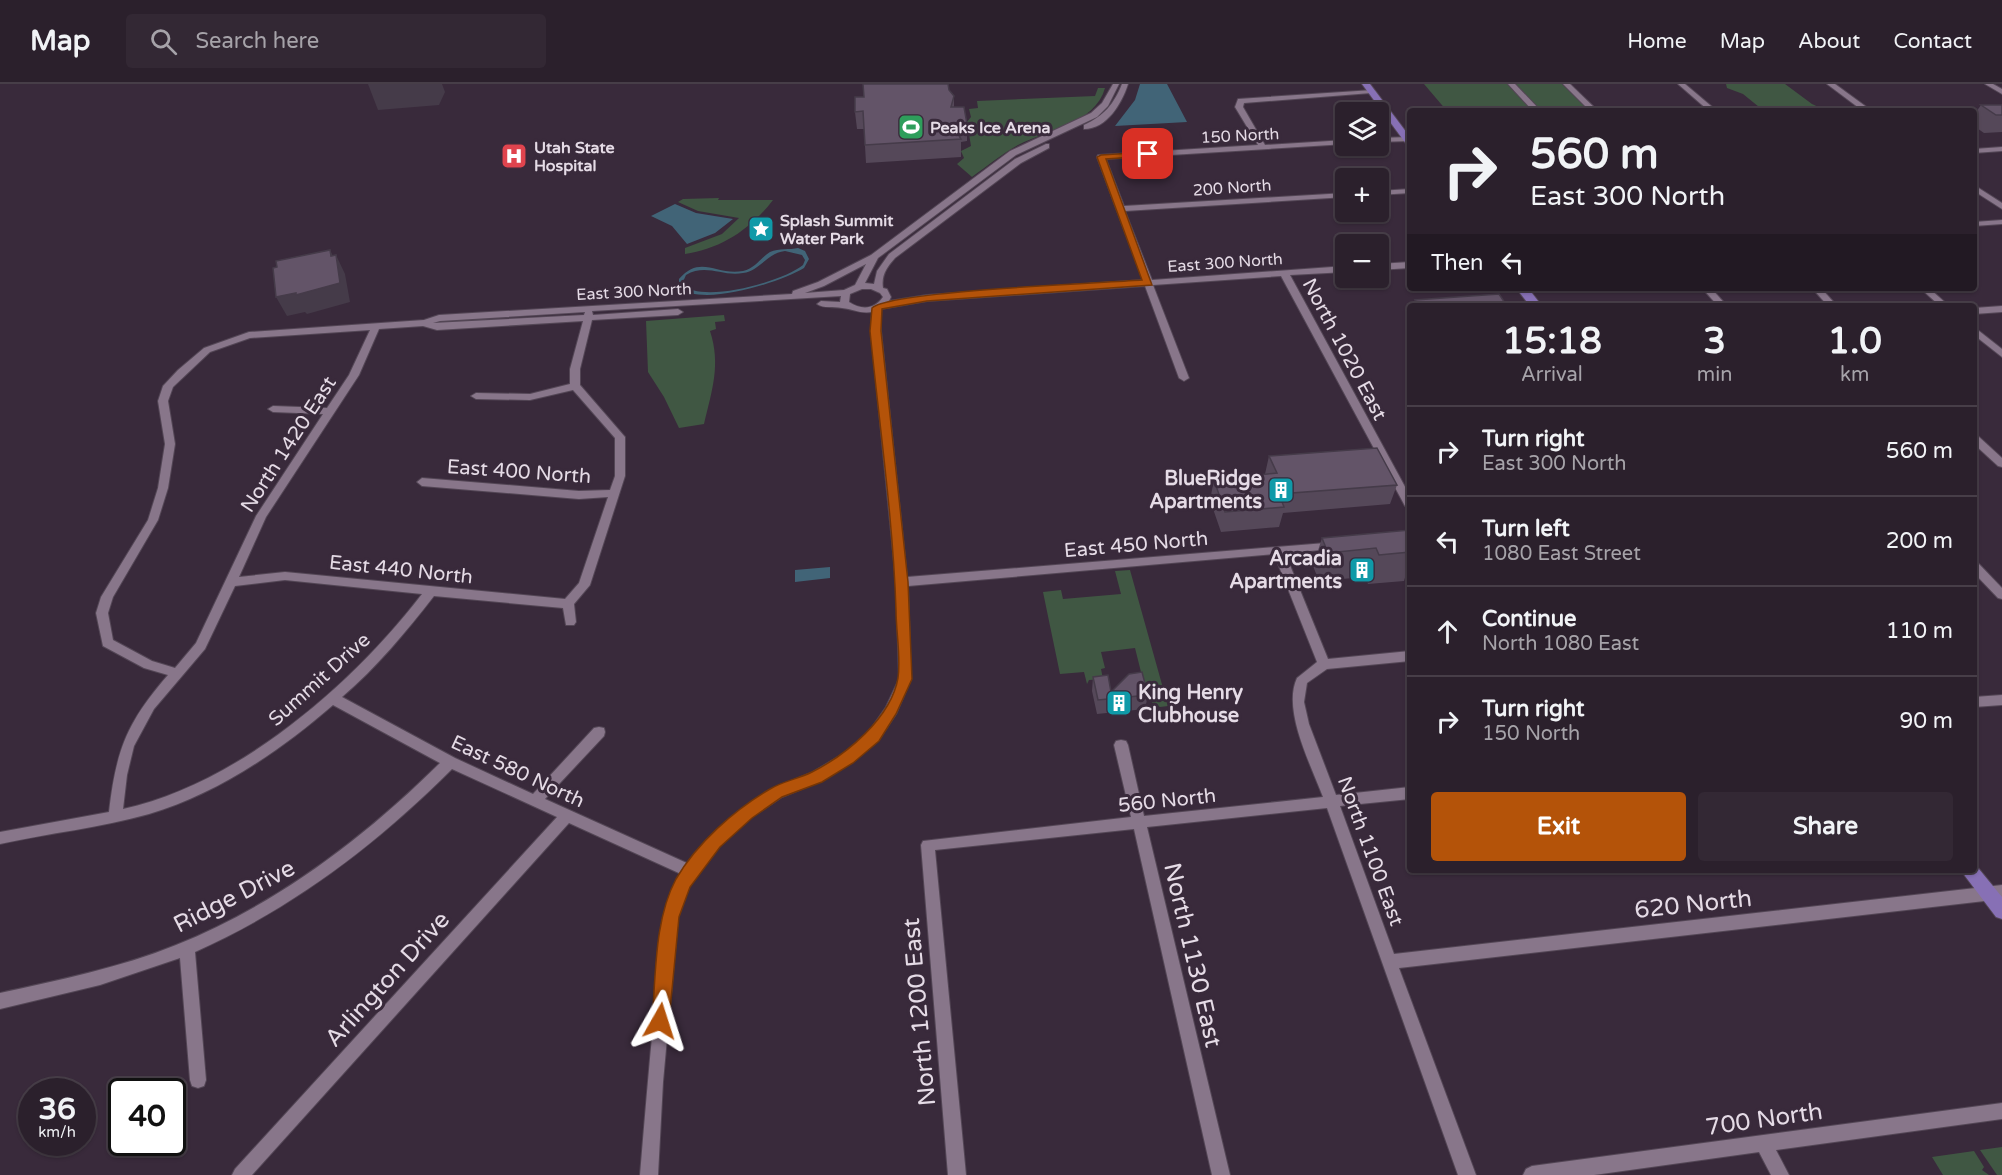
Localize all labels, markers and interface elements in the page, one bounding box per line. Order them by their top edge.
search box [126,14,546,68]
text: Map [30,24,90,58]
icon: search [147,25,180,58]
text: Search here [195,28,319,54]
text: Home [1627,29,1687,54]
text: Map [1720,29,1765,54]
text: About [1798,29,1860,54]
text: Contact [1893,29,1972,54]
map controls [1335,102,1389,288]
button: layers [1335,102,1389,156]
sports icon: Peaks Ice Arena [896,112,926,142]
place label: Peaks Ice Arena [930,118,1051,138]
street label: 150 North [1200,124,1280,148]
pin [1122,128,1173,179]
text: 560 m [1530,129,1659,180]
icon: right [1431,132,1509,210]
icon: arrive [1131,137,1164,170]
place label: Utah State Hospital [534,138,614,176]
hospital icon: Utah State Hospital [499,141,529,171]
button: + [1335,168,1389,222]
street label: 200 North [1192,175,1272,201]
text: East 300 North [1530,180,1725,213]
place label: Splash Summit Water Park [780,211,894,249]
place icon: Splash Summit Water Park [746,214,776,244]
button: − [1335,234,1389,288]
icon: left [1496,246,1529,279]
street label: East 300 North [1167,249,1283,277]
text: Then [1431,250,1484,276]
street label: North 1020 East [1297,274,1392,425]
street label: East 300 North [576,279,692,305]
text: 15:18 [1502,320,1602,363]
text: 3 [1703,320,1726,363]
text: 1.0 [1827,320,1882,363]
text: Arrival [1521,363,1583,387]
text: min [1697,363,1732,387]
text: km [1840,363,1869,387]
street label: North 1420 East [236,372,342,517]
text: Turn right [1482,426,1584,452]
icon: right [1431,435,1464,468]
text: 560 m [1886,438,1953,464]
text: East 300 North [1482,452,1627,476]
street label: East 400 North [446,455,592,489]
place label: BlueRidge Apartments [1149,467,1262,514]
building icon: BlueRidge Apartments [1266,475,1296,505]
text: Turn left [1482,516,1570,542]
icon: left [1431,525,1464,558]
street label: East 450 North [1063,527,1209,563]
text: 200 m [1886,528,1953,554]
text: 1080 East Street [1482,542,1641,566]
place label: Arcadia Apartments [1229,547,1342,594]
street label: East 440 North [328,551,474,589]
building icon: Arcadia Apartments [1347,555,1377,585]
text: Continue [1482,606,1577,632]
icon: ahead [1431,615,1464,648]
text: 110 m [1886,618,1953,644]
street label: Summit Drive [264,628,375,732]
text: North 1080 East [1482,632,1639,656]
place label: King Henry Clubhouse [1138,681,1243,728]
building icon: King Henry Clubhouse [1104,688,1134,718]
text: Turn right [1482,696,1584,722]
icon: right [1431,705,1464,738]
text: 90 m [1899,708,1953,734]
text: 150 North [1482,722,1580,746]
street label: East 580 North [447,730,588,813]
street label: North 1100 East [1332,773,1408,930]
street label: 560 North [1117,784,1217,818]
button: Exit [1431,792,1686,861]
button: Share [1698,792,1953,861]
street label: Ridge Drive [169,853,300,939]
street label: North 1130 East [1157,860,1228,1050]
street label: 620 North [1633,884,1753,925]
street label: Arlington Drive [319,906,456,1053]
street label: North 1200 East [897,917,942,1107]
position arrow [628,989,692,1053]
speed limit sign: 40 [108,1078,186,1156]
text: 36 [38,1091,76,1128]
street label: 700 North [1704,1097,1824,1142]
text: km/h [38,1123,76,1141]

